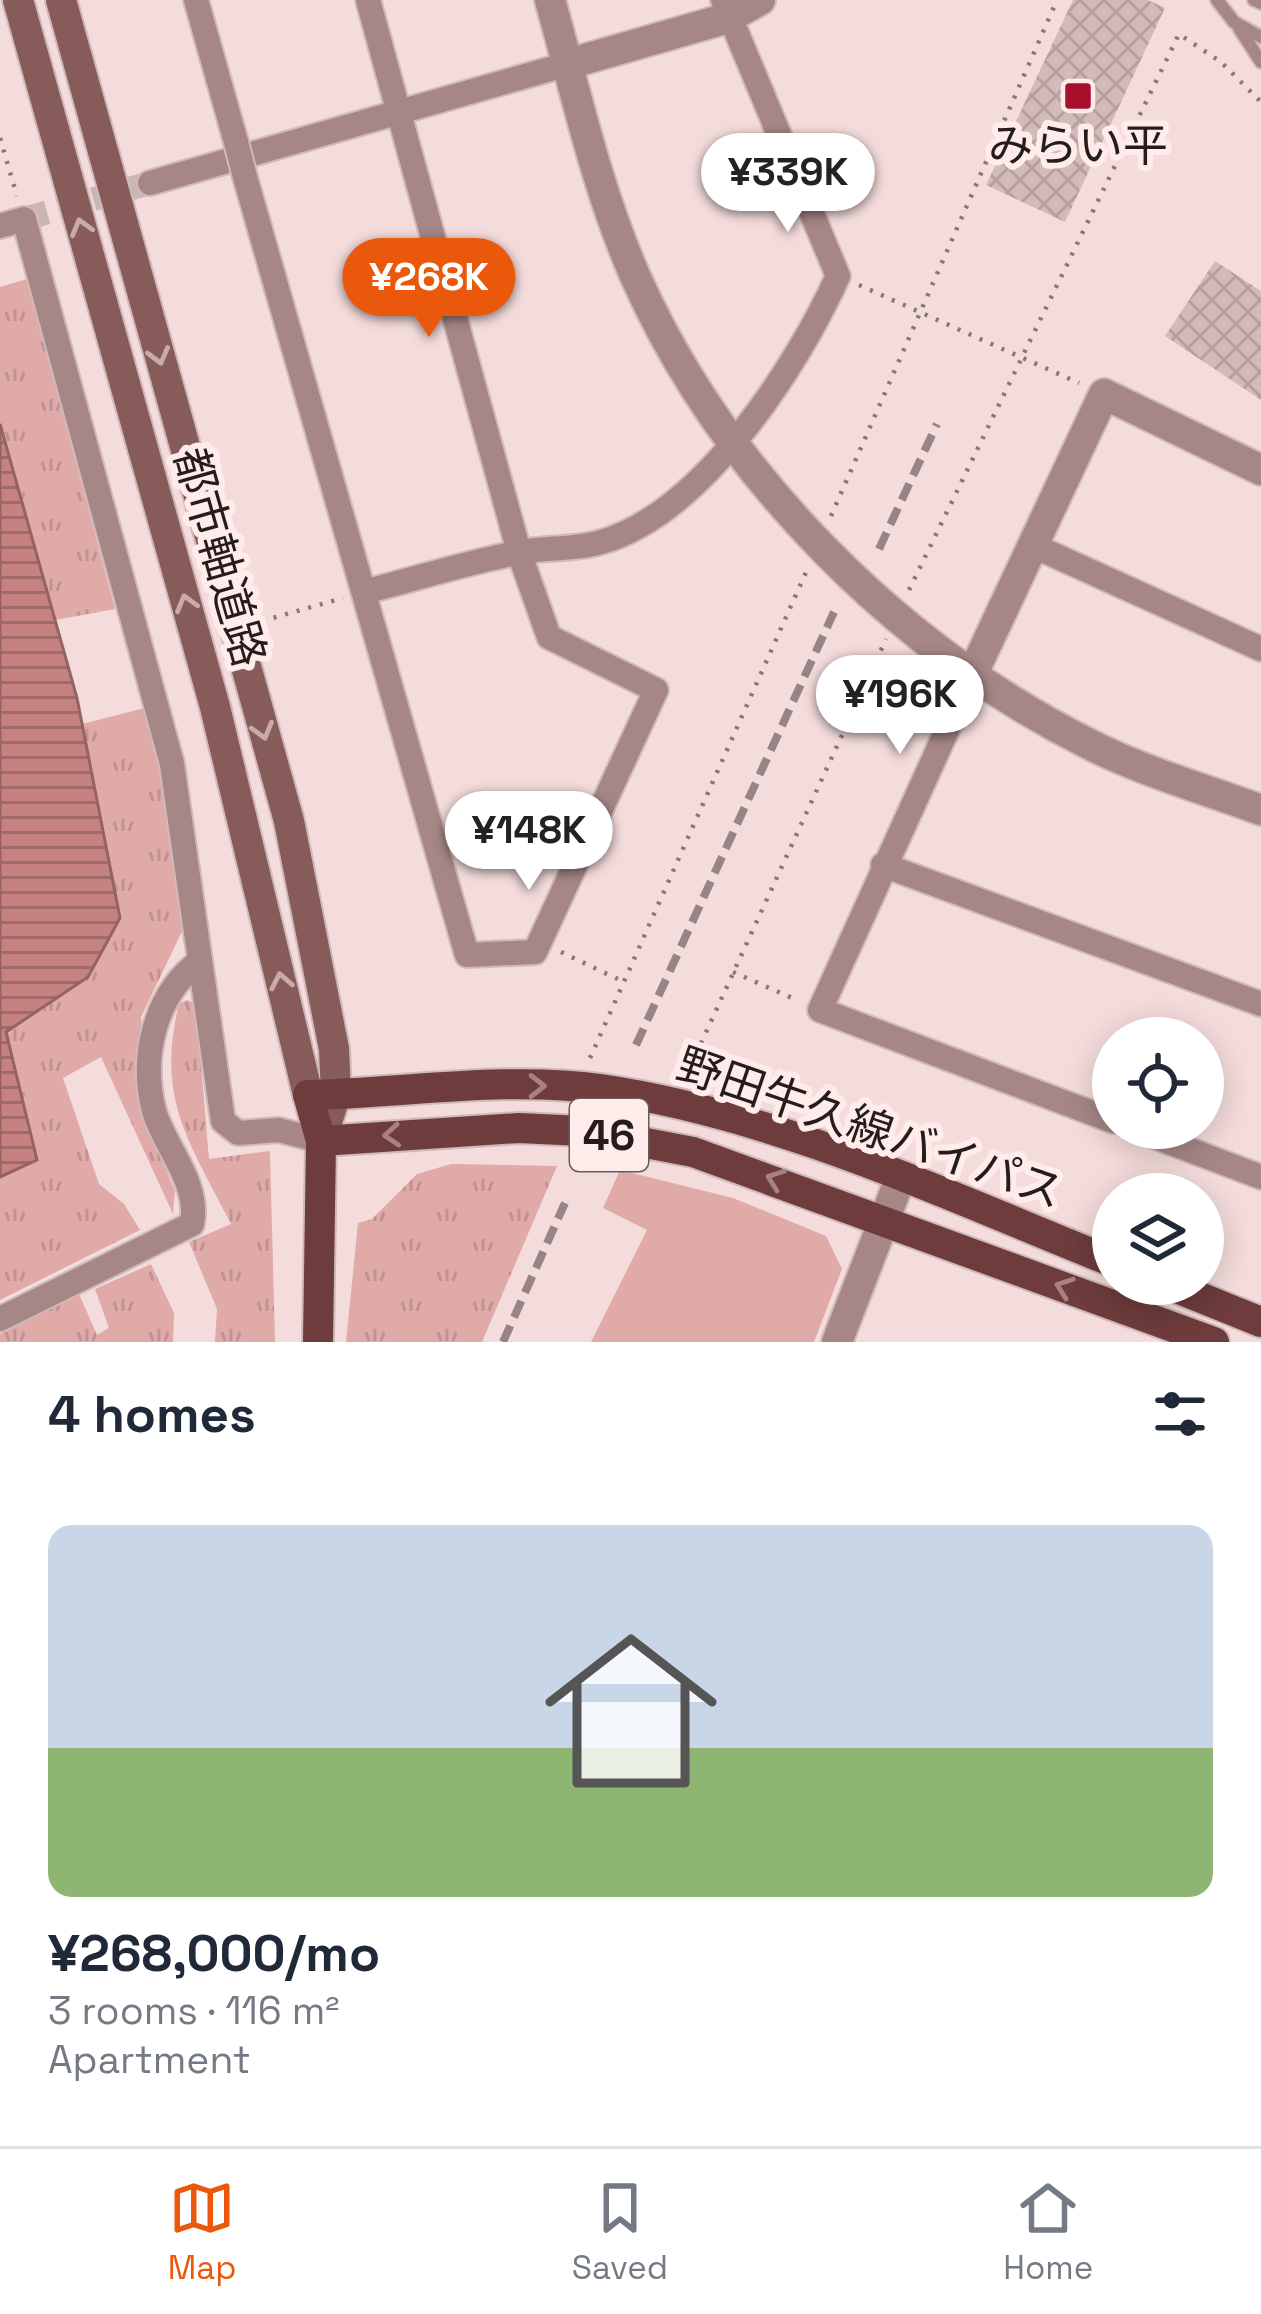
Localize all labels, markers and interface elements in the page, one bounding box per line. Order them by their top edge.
marker: みらい平 [1062,80,1094,112]
place label: みらい平 [988,117,1168,174]
pin: ¥339K [704,133,872,235]
text: ¥339K [728,147,848,196]
one-way arrow [71,217,96,238]
pin: ¥268K [345,238,513,340]
text: ¥268K [369,252,489,301]
one-way arrow [145,345,170,365]
street label: 都市軸道路 [162,441,278,673]
one-way arrow [175,593,200,613]
pin: ¥196K [816,655,984,757]
text: ¥196K [843,669,957,718]
one-way arrow [249,720,274,741]
pin: ¥148K [445,791,613,893]
text: ¥148K [472,805,586,854]
one-way arrow [269,971,295,991]
map controls [1092,1017,1224,1305]
button: locate [1092,1017,1224,1149]
street label: 野田牛久線バイパス [670,1035,1070,1221]
one-way arrow [529,1073,547,1099]
road number: 46 [570,1099,648,1171]
one-way arrow [382,1122,401,1148]
one-way arrow [766,1169,787,1193]
button: layers [1092,1173,1224,1305]
one-way arrow [1055,1277,1076,1302]
icon: filters [1147,1381,1213,1447]
text: 4 homes [48,1382,256,1447]
icon: home [523,1603,739,1819]
text: ¥268,000/mo [48,1921,380,1986]
text: 3 rooms · 116 m² [48,1986,340,2035]
text: Apartment [48,2035,251,2084]
tab: Map [168,2175,236,2289]
tab: Saved [572,2175,668,2289]
tab: Home [1003,2175,1093,2289]

